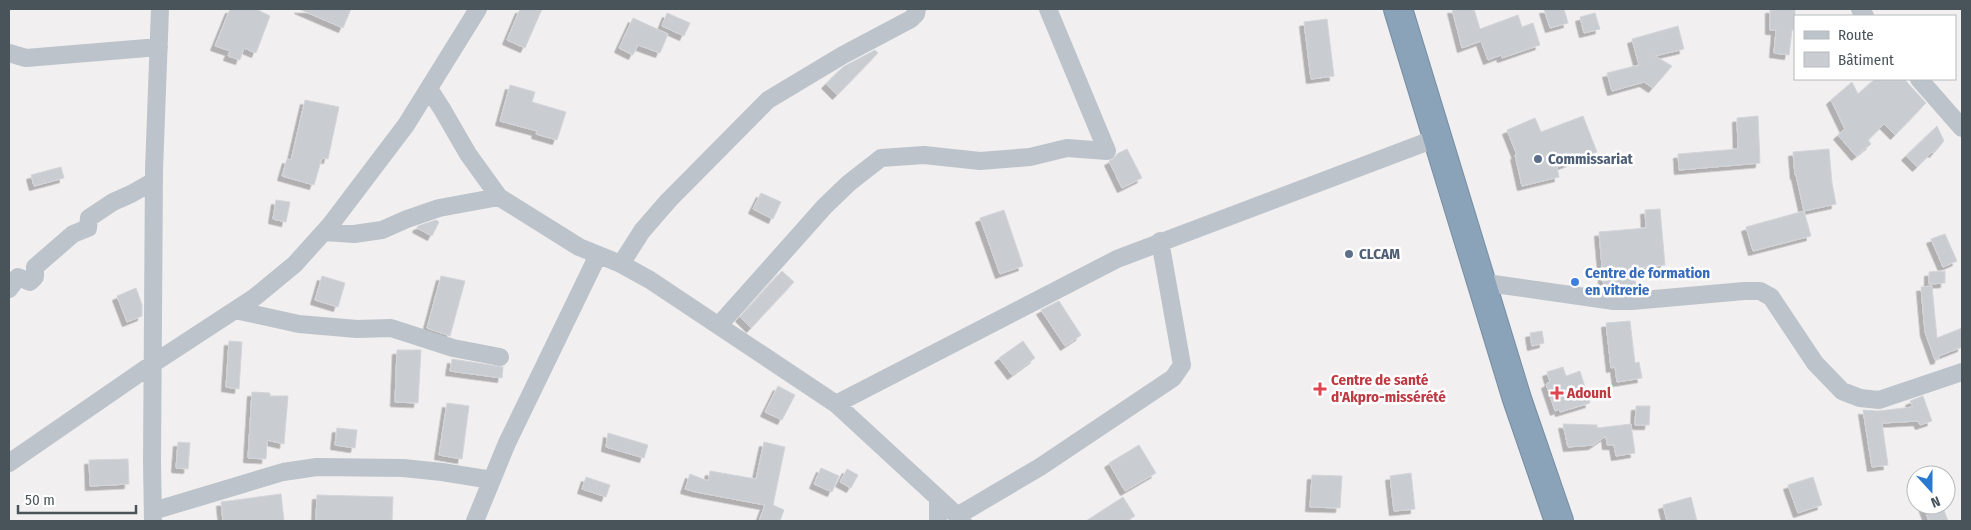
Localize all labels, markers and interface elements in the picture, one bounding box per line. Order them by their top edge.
legend [1794,15,1956,80]
text: Route [1838,26,1874,44]
text: Bâtiment [1838,51,1894,69]
place label: Commissariat [1548,150,1634,168]
marker: Commissariat [1532,153,1544,165]
place label: CLCAM [1359,245,1400,263]
marker: CLCAM [1343,248,1355,260]
place label: Centre de formation en vitrerie [1585,264,1710,299]
marker: Centre de formation en vitrerie [1569,276,1581,288]
place label: Centre de santé d'Akpro-missérété [1331,371,1446,406]
marker: Centre de santé d'Akpro-missérété [1313,382,1327,396]
place label: Adounl [1566,384,1612,402]
marker: Adounl [1551,387,1563,399]
north arrow [1906,465,1956,515]
scale bar [18,482,135,514]
text: 50 m [25,491,55,509]
text: N [1929,492,1942,511]

